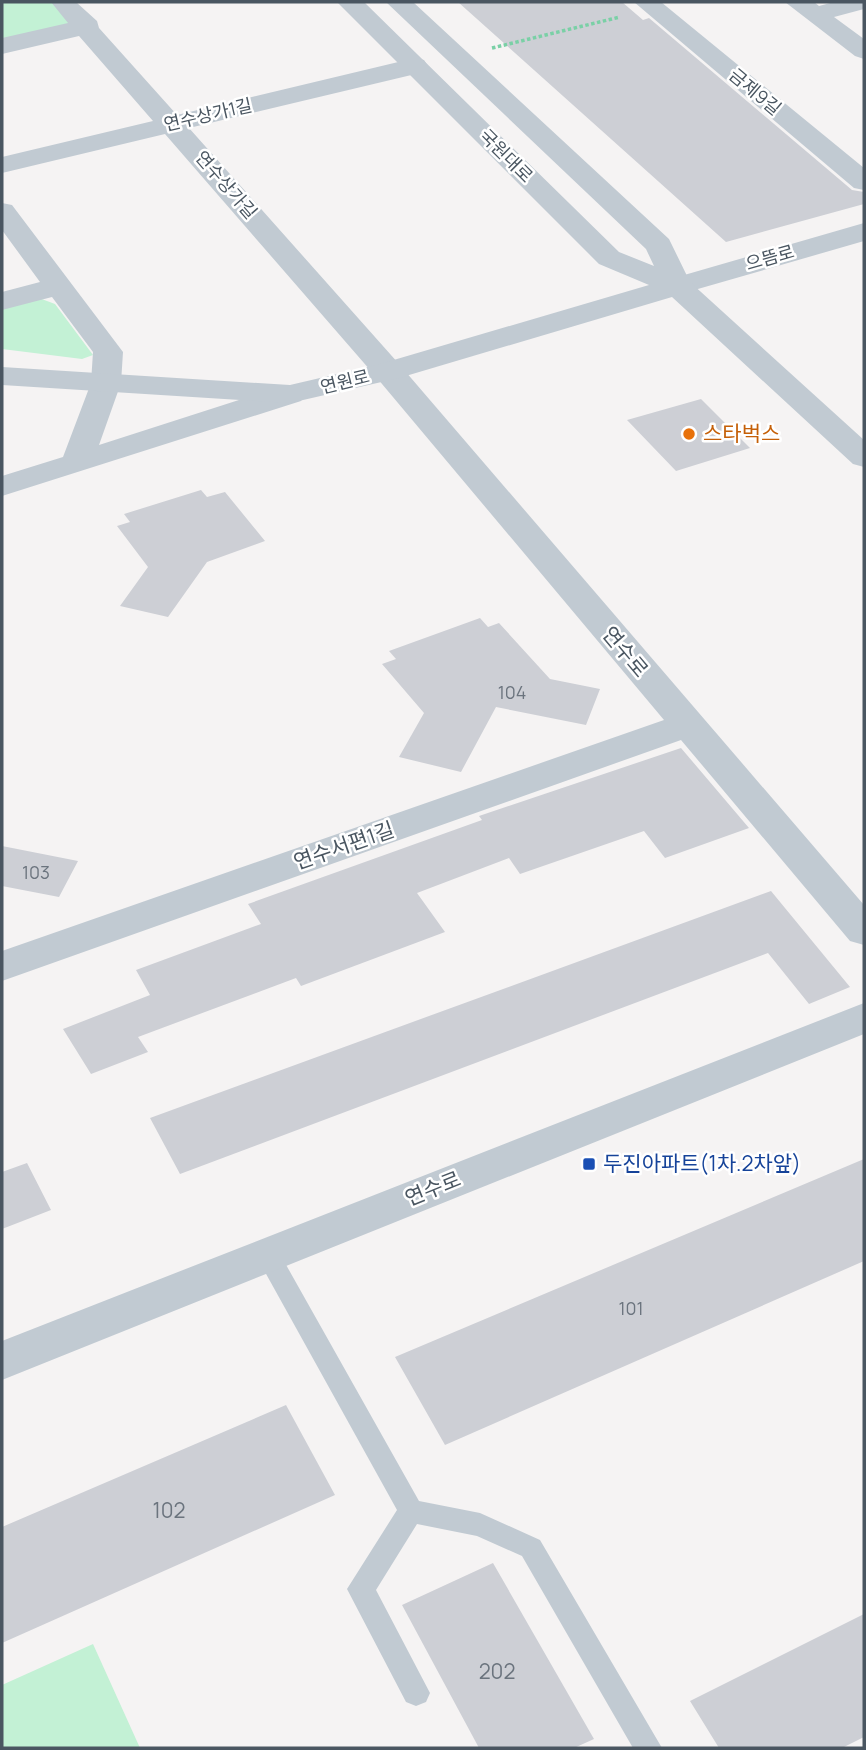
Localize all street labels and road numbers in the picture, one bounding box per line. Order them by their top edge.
street label: 금제9길 [725,62,787,120]
street label: 연수상가1길 [161,92,254,136]
street label: 국원대로 [475,123,539,187]
street label: 연수상가길 [191,145,263,223]
street label: 으뜸로 [743,239,797,275]
street label: 연원로 [318,363,372,399]
street label: 연수로 [596,620,655,683]
street label: 연수서편1길 [290,815,398,875]
street label: 연수로 [401,1164,465,1212]

